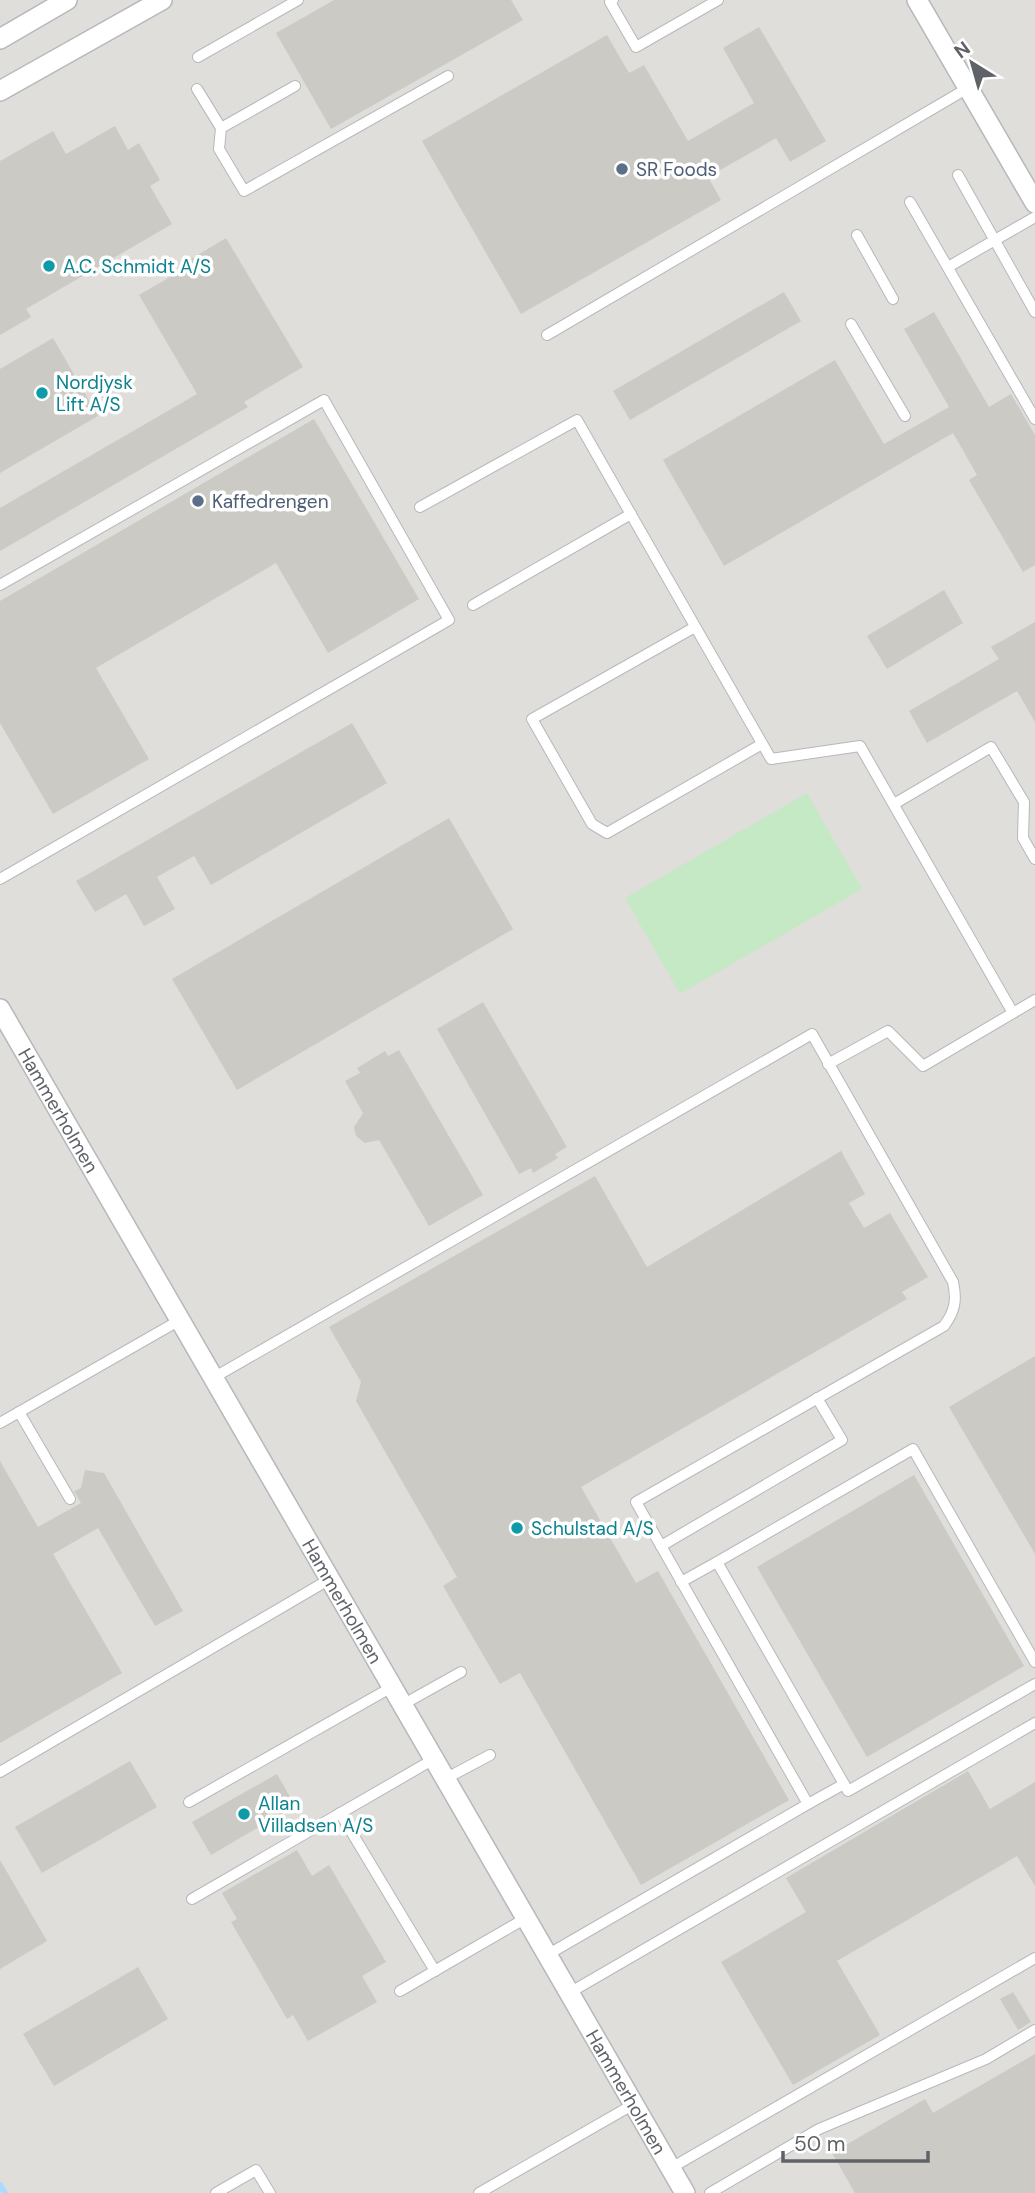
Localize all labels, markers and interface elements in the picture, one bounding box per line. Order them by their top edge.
north arrow [937,28,1007,98]
text: N [949,36,975,64]
place label: SR Foods [636,157,717,182]
marker: SR Foods [614,161,630,177]
place label: A.C. Schmidt A/S [63,254,211,279]
marker: A.C. Schmidt A/S [41,258,57,274]
place label: Nordjysk Lift A/S [56,370,133,417]
marker: Nordjysk Lift A/S [34,385,50,401]
place label: Kaffedrengen [212,489,329,514]
marker: Kaffedrengen [190,493,206,509]
street label: Hammerholmen [13,1043,104,1177]
place label: Schulstad A/S [531,1516,654,1541]
marker: Schulstad A/S [509,1520,525,1536]
street label: Hammerholmen [297,1534,388,1668]
place label: Allan Villadsen A/S [258,1791,373,1838]
marker: Allan Villadsen A/S [236,1806,252,1822]
street label: Hammerholmen [581,2025,672,2159]
scale bar [783,2120,928,2164]
text: 50 m [794,2130,845,2158]

